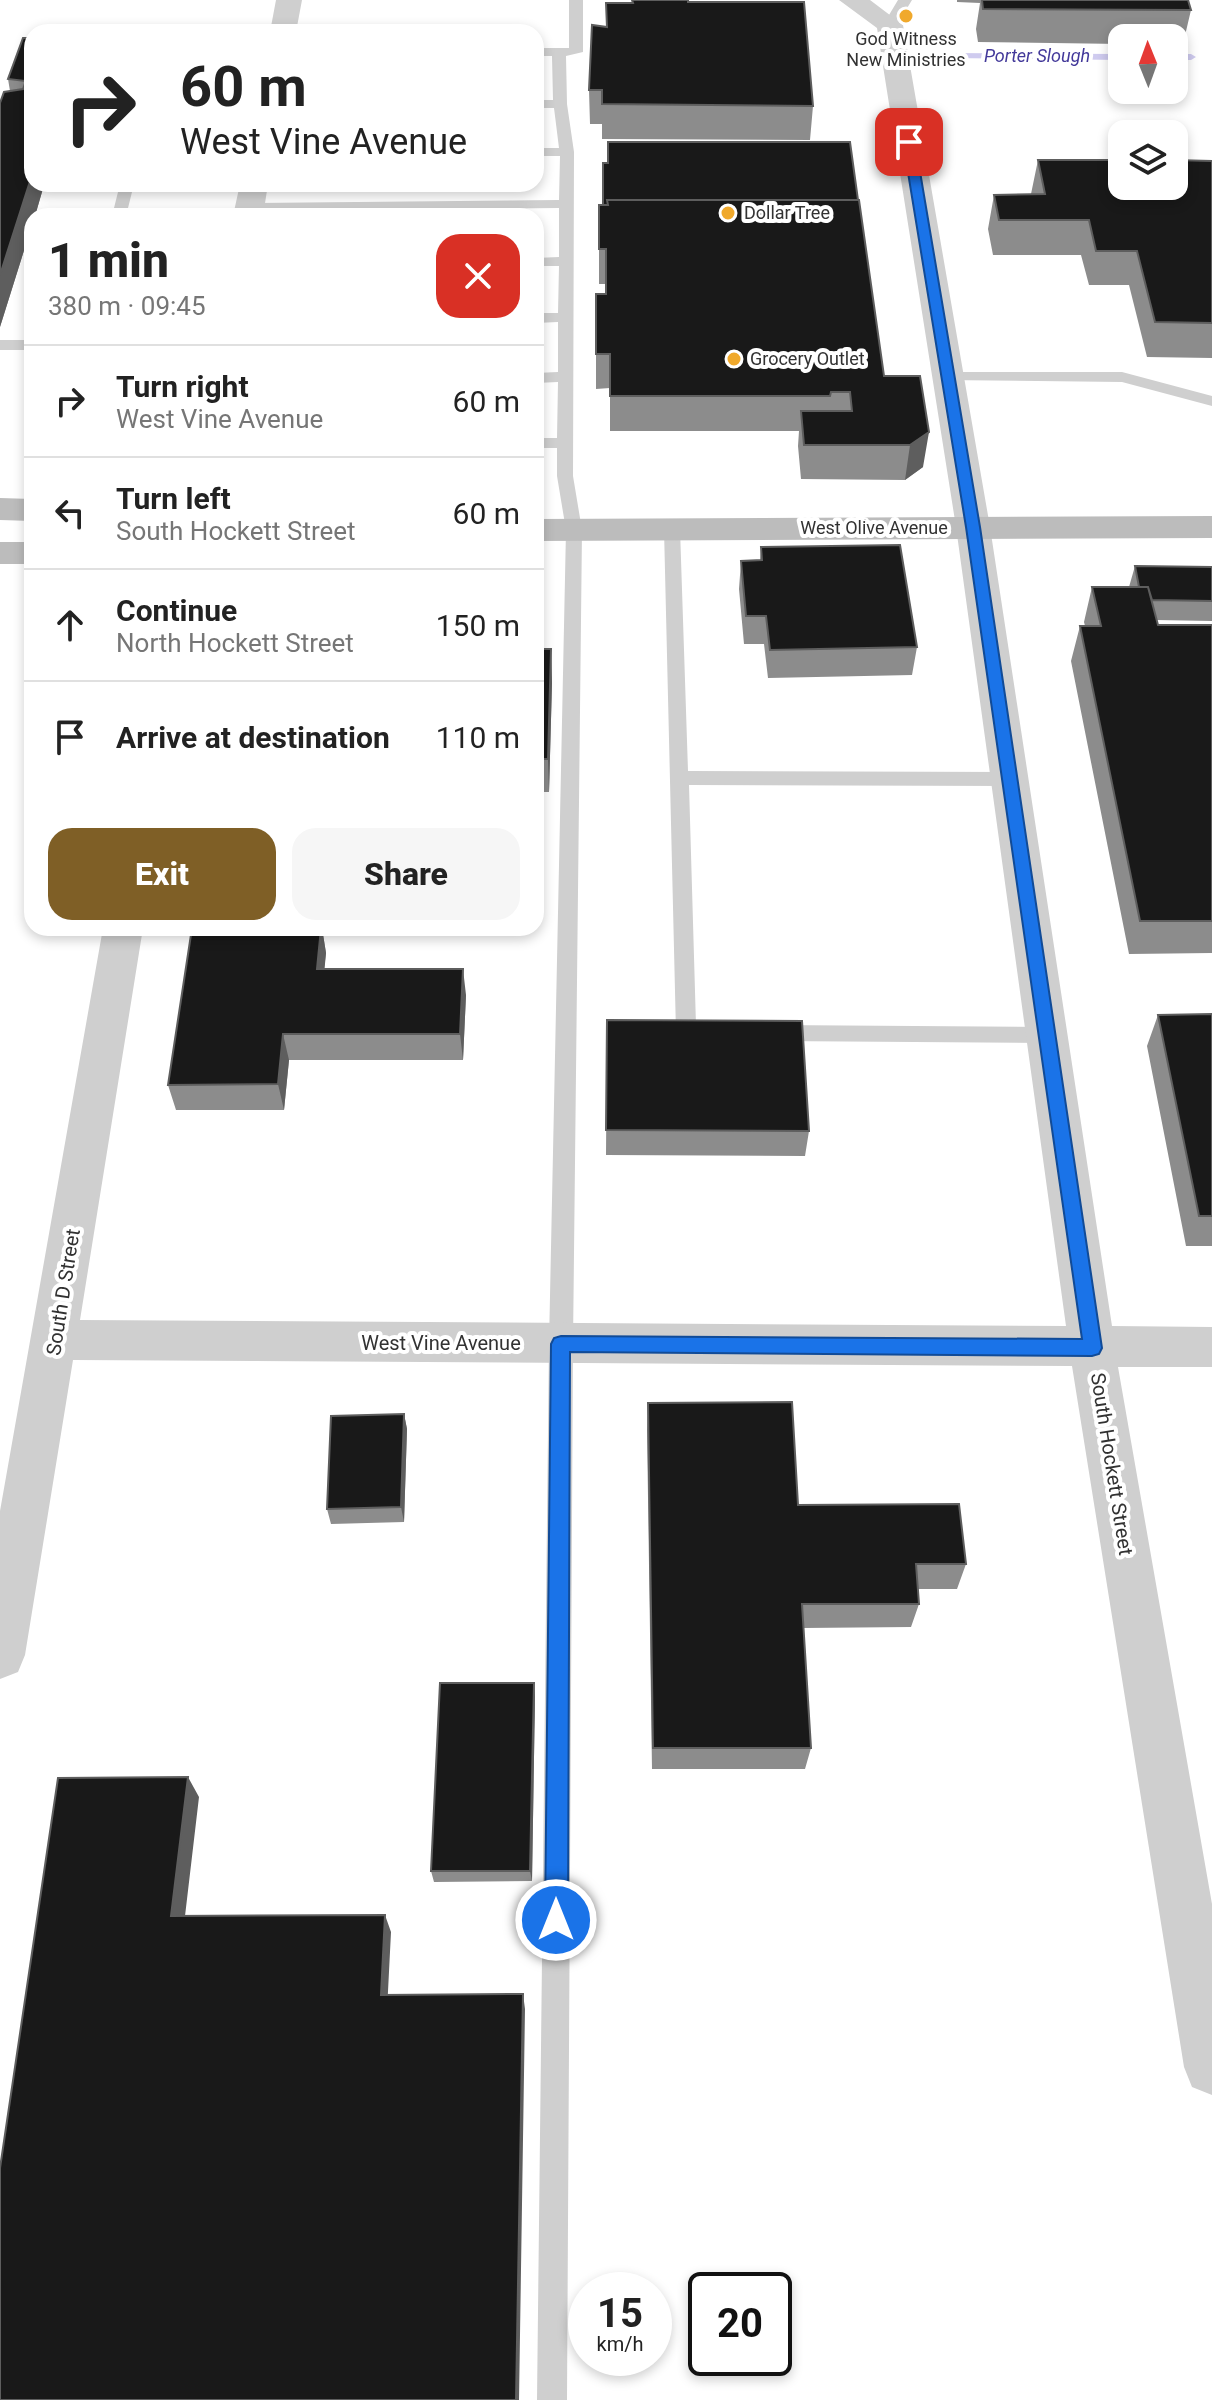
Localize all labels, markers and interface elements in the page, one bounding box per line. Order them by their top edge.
marker: God Witness New Ministries [897,7,915,25]
north arrow [1108,24,1188,104]
map controls [1108,24,1188,200]
place label: God Witness New Ministries [846,28,966,70]
water label: Porter Slough [984,45,1090,66]
text: 60 m [180,54,307,120]
icon: right [48,56,152,160]
pin [875,108,943,176]
icon: arrive [887,120,931,164]
button: layers [1108,120,1188,200]
text: West Vine Avenue [180,121,467,163]
place label: Dollar Tree [744,202,830,223]
marker: Dollar Tree [719,204,737,222]
text: 1 min [48,232,169,289]
button: close [436,234,520,318]
text: 380 m · 09:45 [48,291,206,321]
place label: Grocery Outlet [750,348,865,369]
marker: Grocery Outlet [725,350,743,368]
text: Turn right [116,369,249,404]
icon: right [48,379,92,423]
text: 60 m [453,384,520,419]
text: West Vine Avenue [116,404,323,434]
text: Turn left [116,481,231,516]
icon: left [48,491,92,535]
text: 60 m [453,496,520,531]
text: South Hockett Street [116,516,356,546]
street label: West Olive Avenue [800,517,948,538]
text: Continue [116,593,237,628]
icon: ahead [48,603,92,647]
text: 150 m [436,608,520,643]
text: North Hockett Street [116,628,354,658]
icon: arrive [48,715,92,759]
text: Arrive at destination [116,720,390,755]
text: 110 m [436,720,520,755]
button: Exit [48,828,276,920]
button: Share [292,828,520,920]
street label: South D Street [41,1227,85,1357]
street label: West Vine Avenue [361,1331,521,1355]
street label: South Hockett Street [1086,1371,1138,1557]
position arrow [514,1878,598,1962]
speed limit sign: 20 [688,2272,792,2376]
text: 15 [597,2290,643,2337]
text: km/h [597,2332,643,2356]

